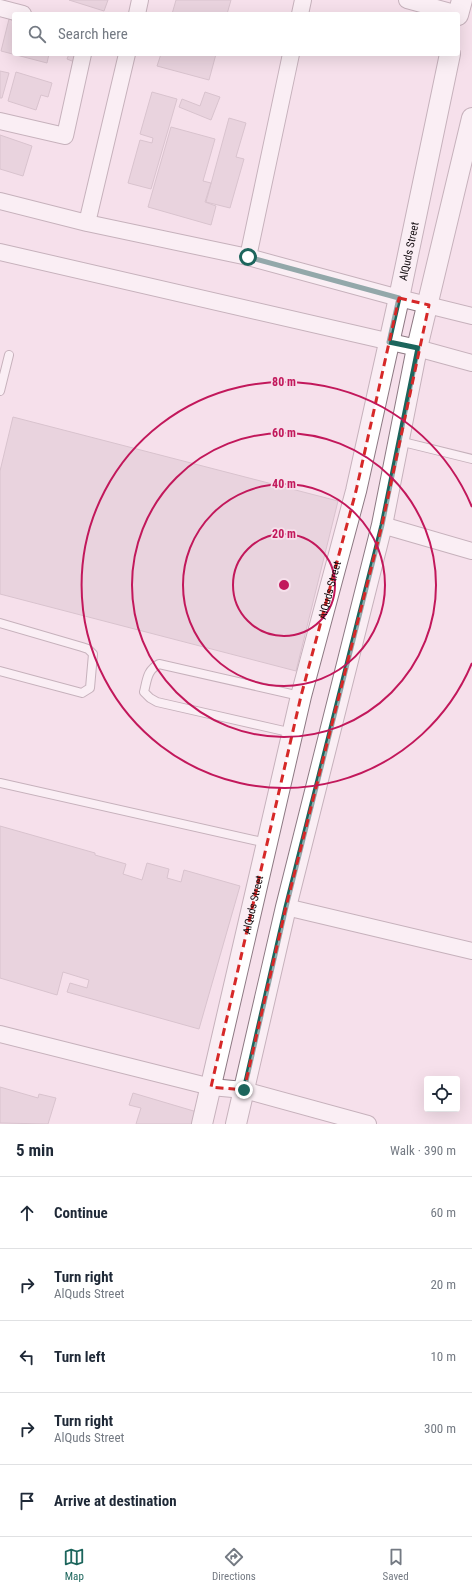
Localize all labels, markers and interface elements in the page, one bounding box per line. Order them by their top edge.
search box [12,12,460,56]
icon: search [26,23,48,45]
text: Search here [58,25,128,43]
street label: AlQuds Street [397,221,422,282]
route start [239,248,257,266]
text: 80 m [272,375,296,389]
text: 60 m [272,426,296,440]
text: 40 m [272,477,296,491]
text: 20 m [272,527,296,541]
street label: AlQuds Street [316,560,344,621]
centre of rings [277,578,291,592]
street label: AlQuds Street [240,874,266,935]
map controls [424,1076,460,1112]
button: locate [424,1076,460,1112]
route end [235,1081,253,1099]
text: 5 min [16,1140,54,1160]
text: Walk · 390 m [390,1143,456,1158]
icon: ahead [16,1202,38,1224]
text: Continue [54,1204,108,1222]
text: 60 m [430,1205,456,1220]
text: Turn right [54,1268,113,1286]
icon: right [16,1274,38,1296]
text: 20 m [430,1277,456,1292]
text: AlQuds Street [54,1286,124,1301]
icon: left [16,1346,38,1368]
text: Turn left [54,1348,105,1366]
text: 10 m [430,1349,456,1364]
text: Turn right [54,1412,113,1430]
icon: right [16,1418,38,1440]
text: 300 m [424,1421,456,1436]
text: AlQuds Street [54,1430,124,1445]
icon: arrive [16,1490,38,1512]
text: Arrive at destination [54,1492,177,1510]
tab: Map [63,1546,85,1583]
tab: Directions [212,1546,256,1583]
tab: Saved [383,1546,409,1583]

